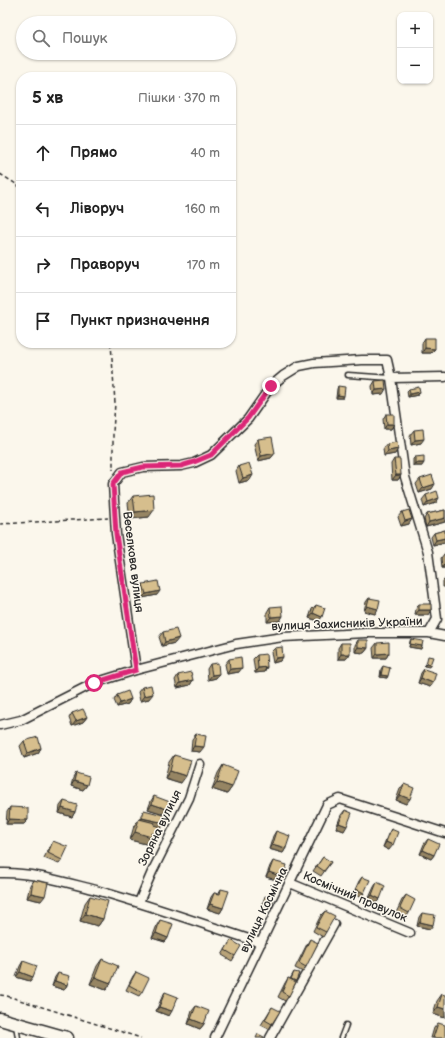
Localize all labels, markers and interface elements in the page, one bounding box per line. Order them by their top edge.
map controls [397,12,433,84]
button: + [397,12,433,48]
search box [16,16,236,60]
icon: search [30,27,52,49]
text: Пошук [62,29,108,48]
button: − [397,48,433,84]
text: 5 хв [32,88,63,108]
text: Пішки · 370 m [138,90,220,106]
icon: ahead [32,142,54,164]
text: Прямо [70,143,117,162]
text: 40 m [190,145,220,161]
icon: left [32,198,54,220]
text: Ліворуч [70,199,124,218]
text: 160 m [185,201,220,217]
icon: right [32,254,54,276]
text: Праворуч [70,255,140,274]
text: 170 m [187,257,220,273]
icon: arrive [32,310,54,332]
text: Пункт призначення [70,311,210,330]
route end [262,377,280,395]
street label: Веселкова вулиця [119,511,147,614]
street label: вулиця Захисників України [271,614,423,634]
route start [85,674,103,692]
street label: Зоряна вулиця [135,787,185,869]
street label: вулиця Космічна [237,865,291,955]
street label: Космічний провулок [301,868,410,926]

